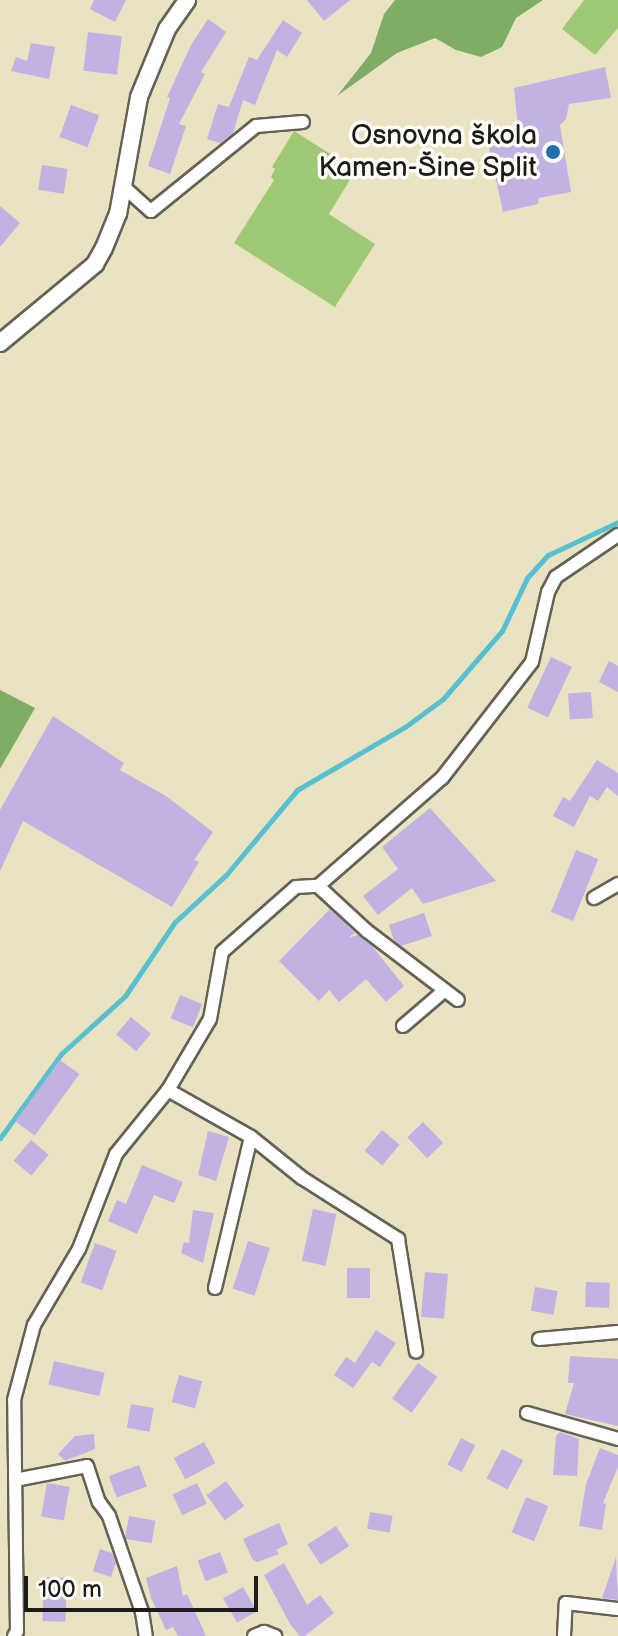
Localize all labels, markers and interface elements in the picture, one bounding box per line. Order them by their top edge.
place label: Osnovna škola Kamen-Šine Split [318,119,537,185]
marker: Osnovna škola Kamen-Šine Split [544,143,562,161]
scale bar [28,1560,262,1610]
text: 100 m [38,1575,102,1604]

